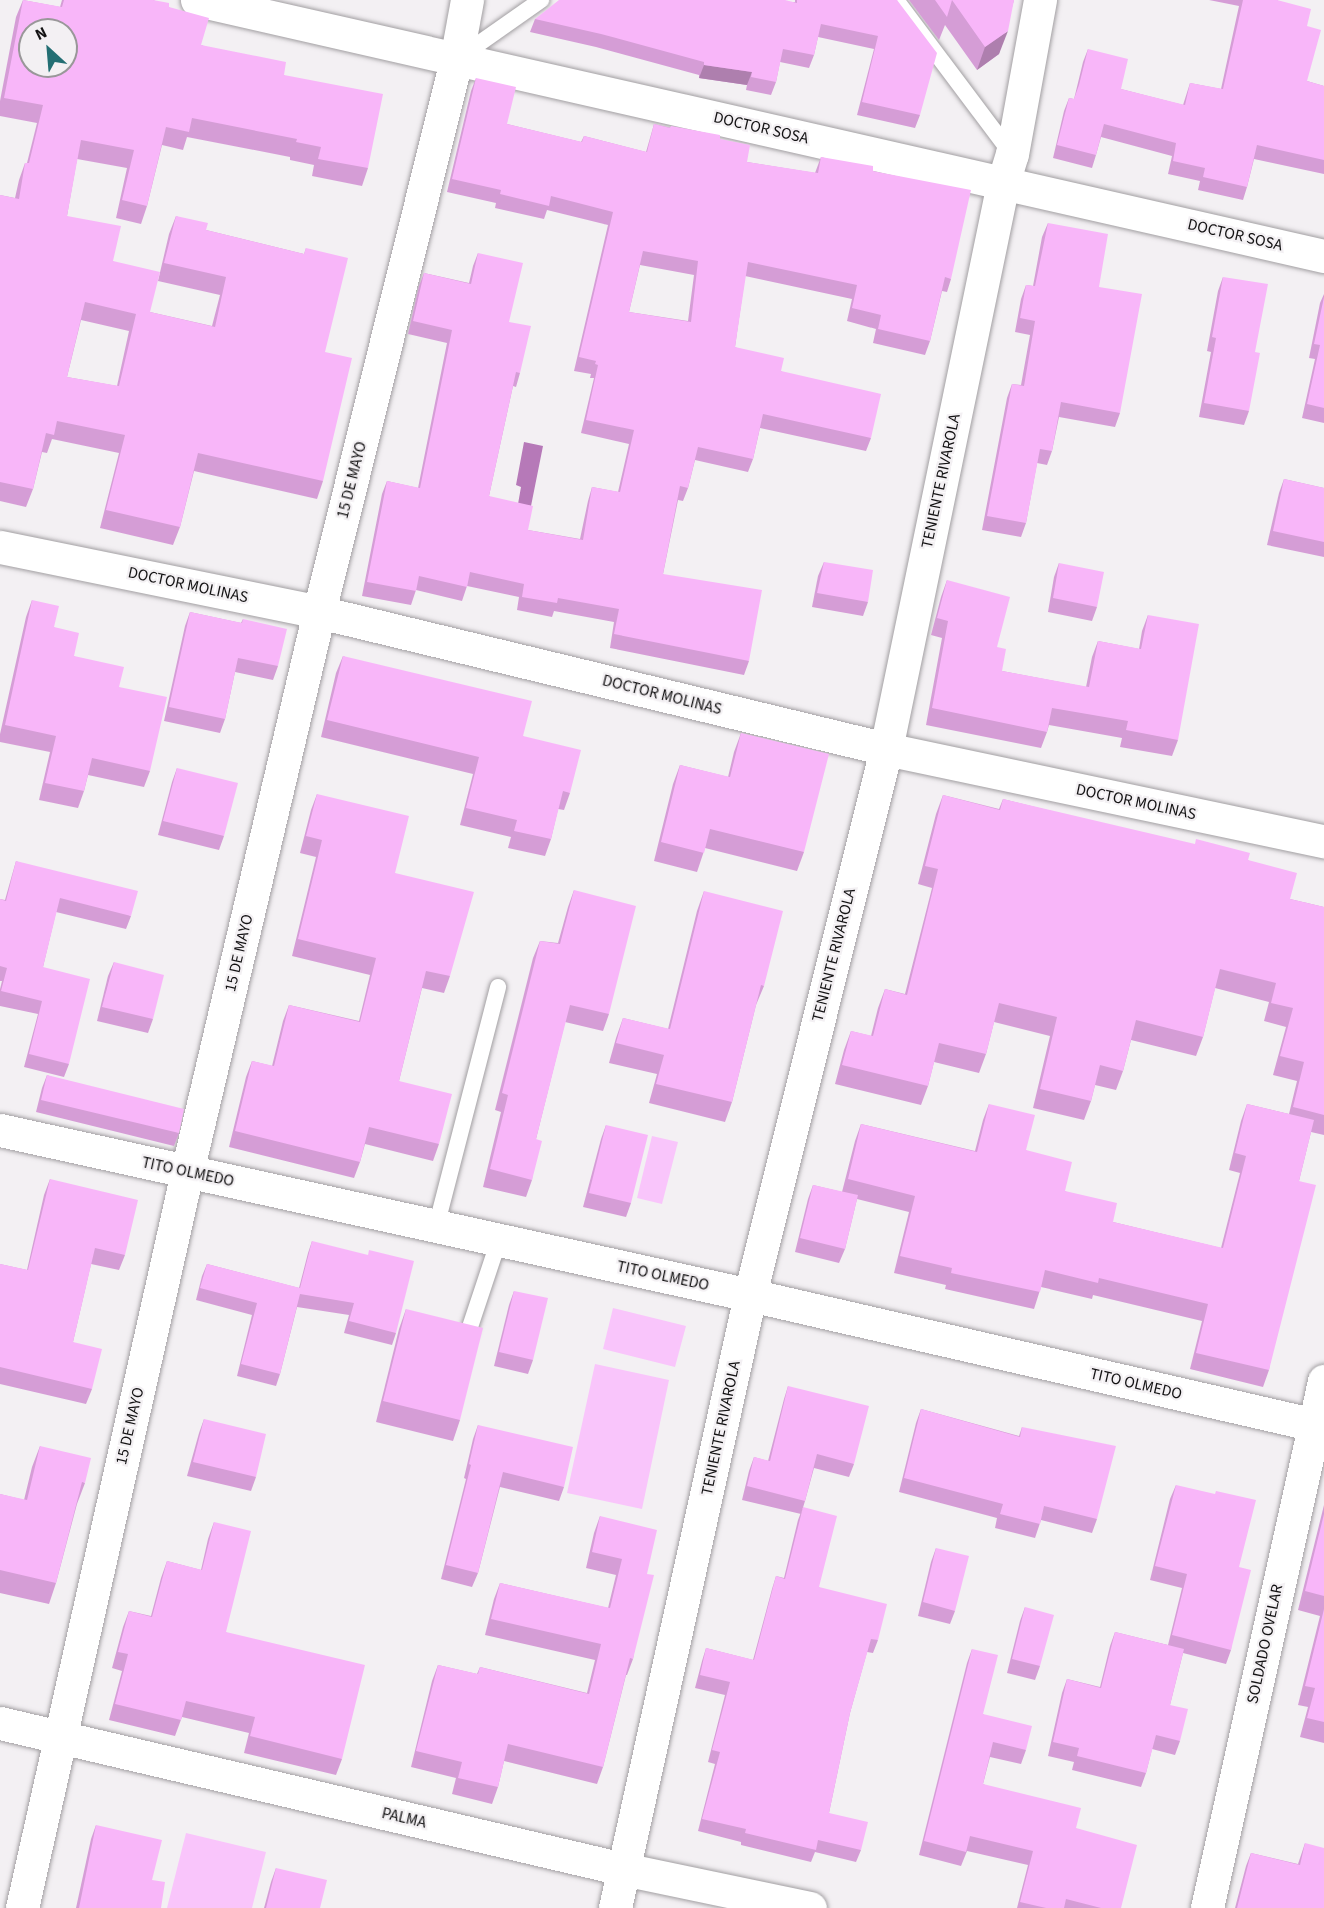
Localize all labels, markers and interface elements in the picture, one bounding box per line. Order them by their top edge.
north arrow [18,18,78,78]
text: N [31,21,51,46]
street label: DOCTOR SOSA [712,108,810,148]
street label: DOCTOR SOSA [1186,215,1284,255]
street label: TENIENTE RIVAROLA [917,412,965,550]
street label: 15 DE MAYO [333,439,371,521]
street label: DOCTOR MOLINAS [126,563,250,607]
street label: DOCTOR MOLINAS [600,671,724,719]
street label: DOCTOR MOLINAS [1074,780,1198,824]
street label: TENIENTE RIVAROLA [808,886,860,1024]
street label: 15 DE MAYO [221,912,257,994]
street label: TITO OLMEDO [140,1153,236,1191]
street label: TITO OLMEDO [615,1257,711,1295]
street label: TENIENTE RIVAROLA [697,1359,745,1497]
street label: TITO OLMEDO [1088,1364,1184,1404]
street label: 15 DE MAYO [112,1385,148,1467]
street label: SOLDADO OVELAR [1243,1582,1287,1706]
street label: PALMA [380,1804,428,1832]

